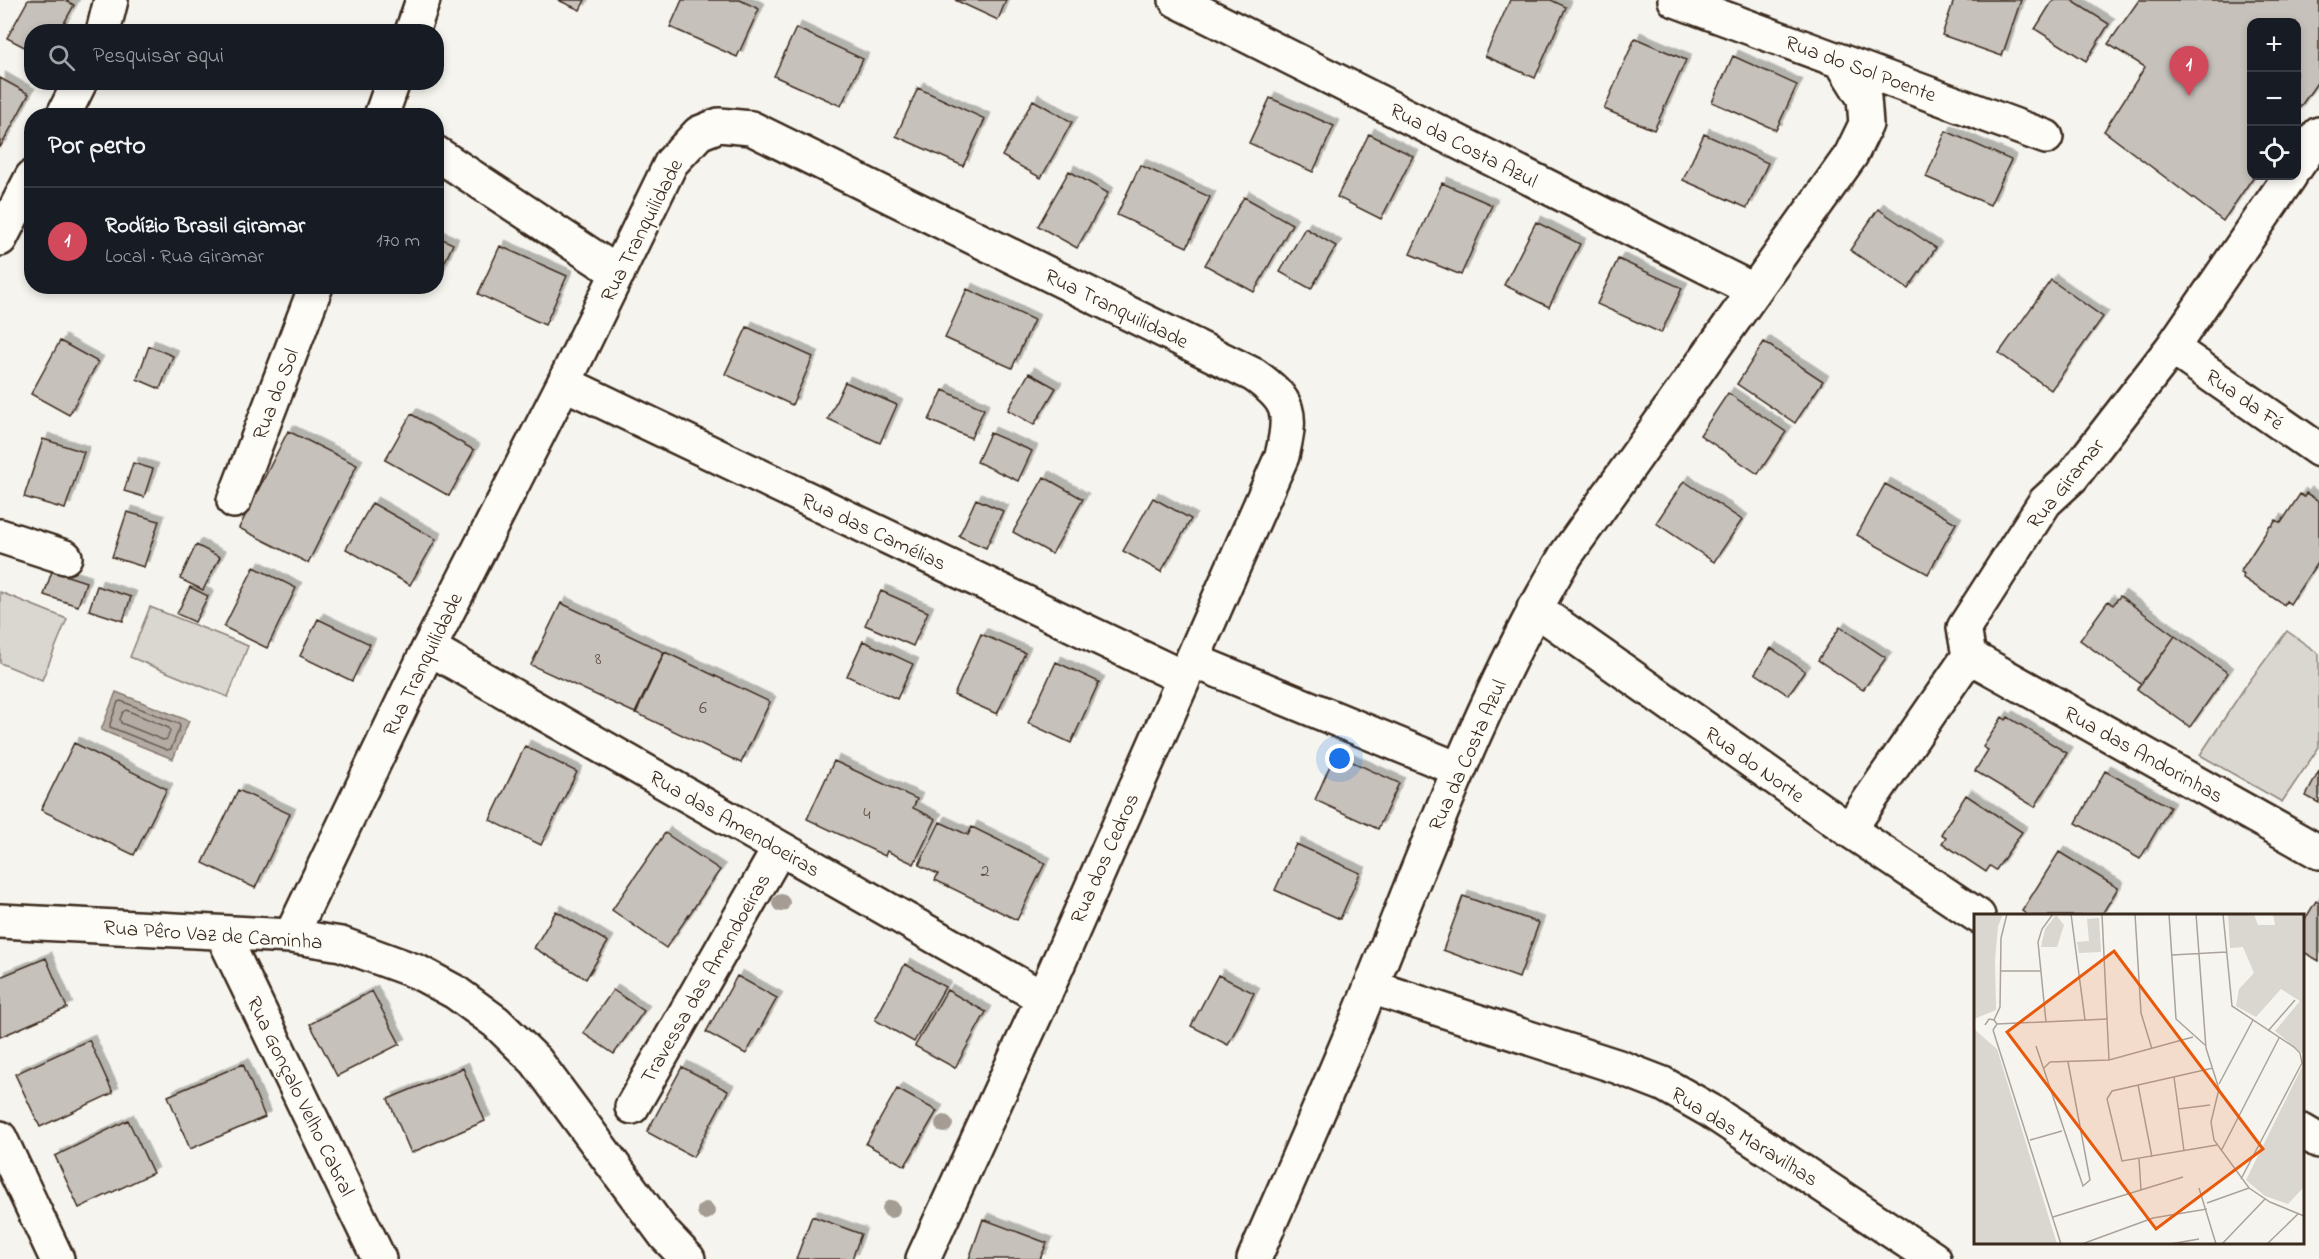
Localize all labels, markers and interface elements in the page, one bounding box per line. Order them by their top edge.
map controls [2247,18,2301,180]
button: + [2247,18,2301,72]
search box [24,24,444,90]
street label: Rua do Sol Poente [1781,29,1941,111]
icon: search [45,41,78,74]
text: Pesquisar aqui [93,41,224,73]
pin: 1 [2170,46,2208,96]
button: − [2247,72,2301,126]
street label: Rua da Costa Azul [1384,97,1542,197]
button: locate [2247,126,2301,180]
text: Por perto [48,128,146,166]
street label: Rua Tranquilidade [594,154,692,307]
text: Rodízio Brasil Giramar [105,211,305,243]
text: 1 [64,227,71,256]
text: 170 m [376,227,420,256]
text: Local · Rua Giramar [105,243,264,272]
street label: Rua Tranquilidade [1039,262,1194,358]
street label: Rua do Sol [246,345,308,445]
street label: Rua da Fé [2199,363,2290,439]
street label: Rua Giramar [2021,432,2113,536]
street label: Rua das Camélias [796,486,951,580]
street label: Rua Tranquilidade [376,587,472,742]
house number: 8 [595,647,602,673]
street label: Rua da Costa Azul [1422,675,1516,836]
house number: 6 [699,696,707,722]
street label: Rua das Andorinhas [2058,700,2228,812]
street label: Rua do Norte [1698,720,1811,812]
your location [1325,744,1354,773]
street label: Rua das Amendoeiras [643,764,825,886]
street label: Rua dos Cedros [1064,789,1148,929]
house number: 4 [863,802,871,828]
house number: 2 [981,859,990,885]
street label: Travessa das Amendoeiras [634,868,779,1090]
street label: Rua Pêro Vaz de Caminha [102,913,323,959]
inset map [1974,914,2304,1244]
street label: Rua Gonçalo Velho Cabral [238,992,361,1202]
street label: Rua das Maravilhas [1665,1080,1823,1195]

